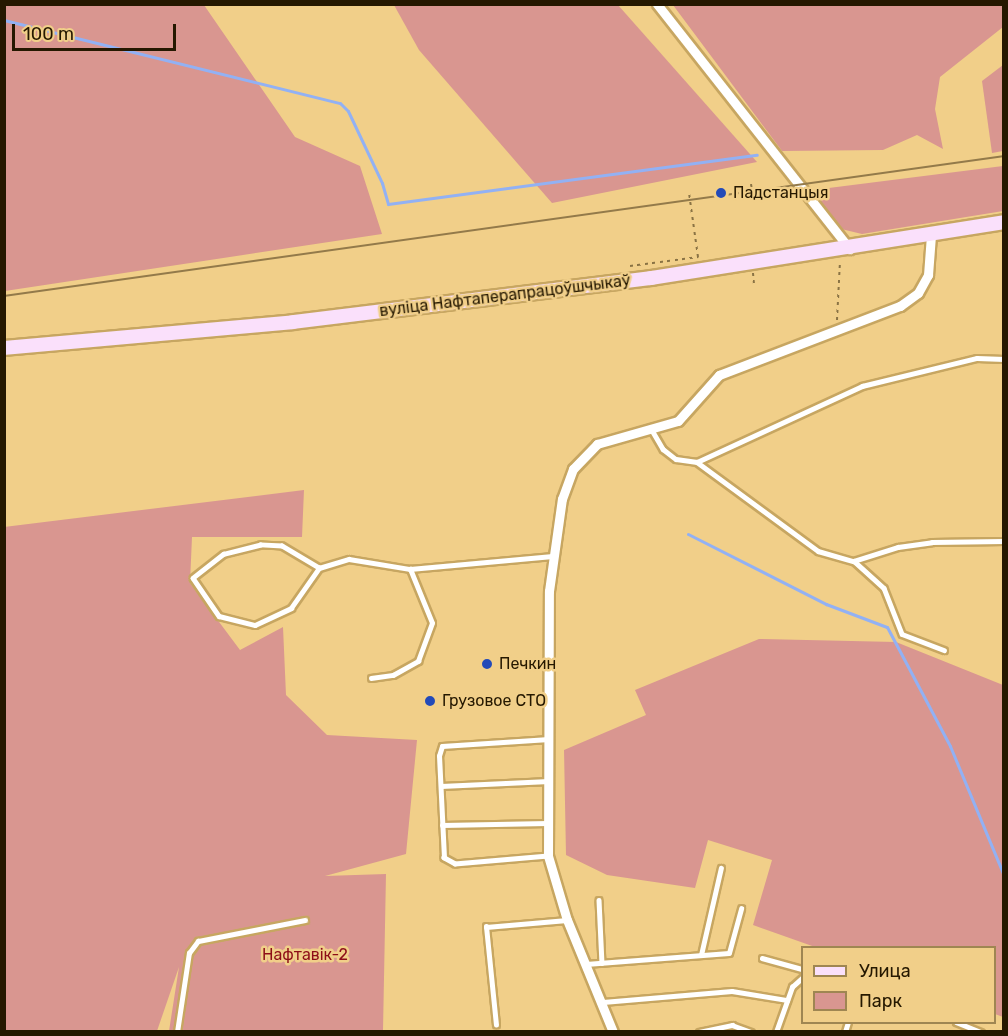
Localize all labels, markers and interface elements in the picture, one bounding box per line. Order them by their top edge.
scale bar [15,12,178,50]
text: 100 m [23,23,74,45]
place label: Падстанцыя [733,183,828,203]
marker: Падстанцыя [714,186,728,200]
street label: вуліца Нафтаперапрацоўшчыкаў [378,271,632,321]
place label: Печкин [499,654,556,674]
marker: Печкин [480,657,494,671]
place label: Грузовое СТО [442,691,546,711]
marker: Грузовое СТО [423,694,437,708]
park label: Нафтавік-2 [262,945,348,965]
legend [801,946,996,1024]
text: Улица [859,960,911,982]
text: Парк [859,990,902,1012]

